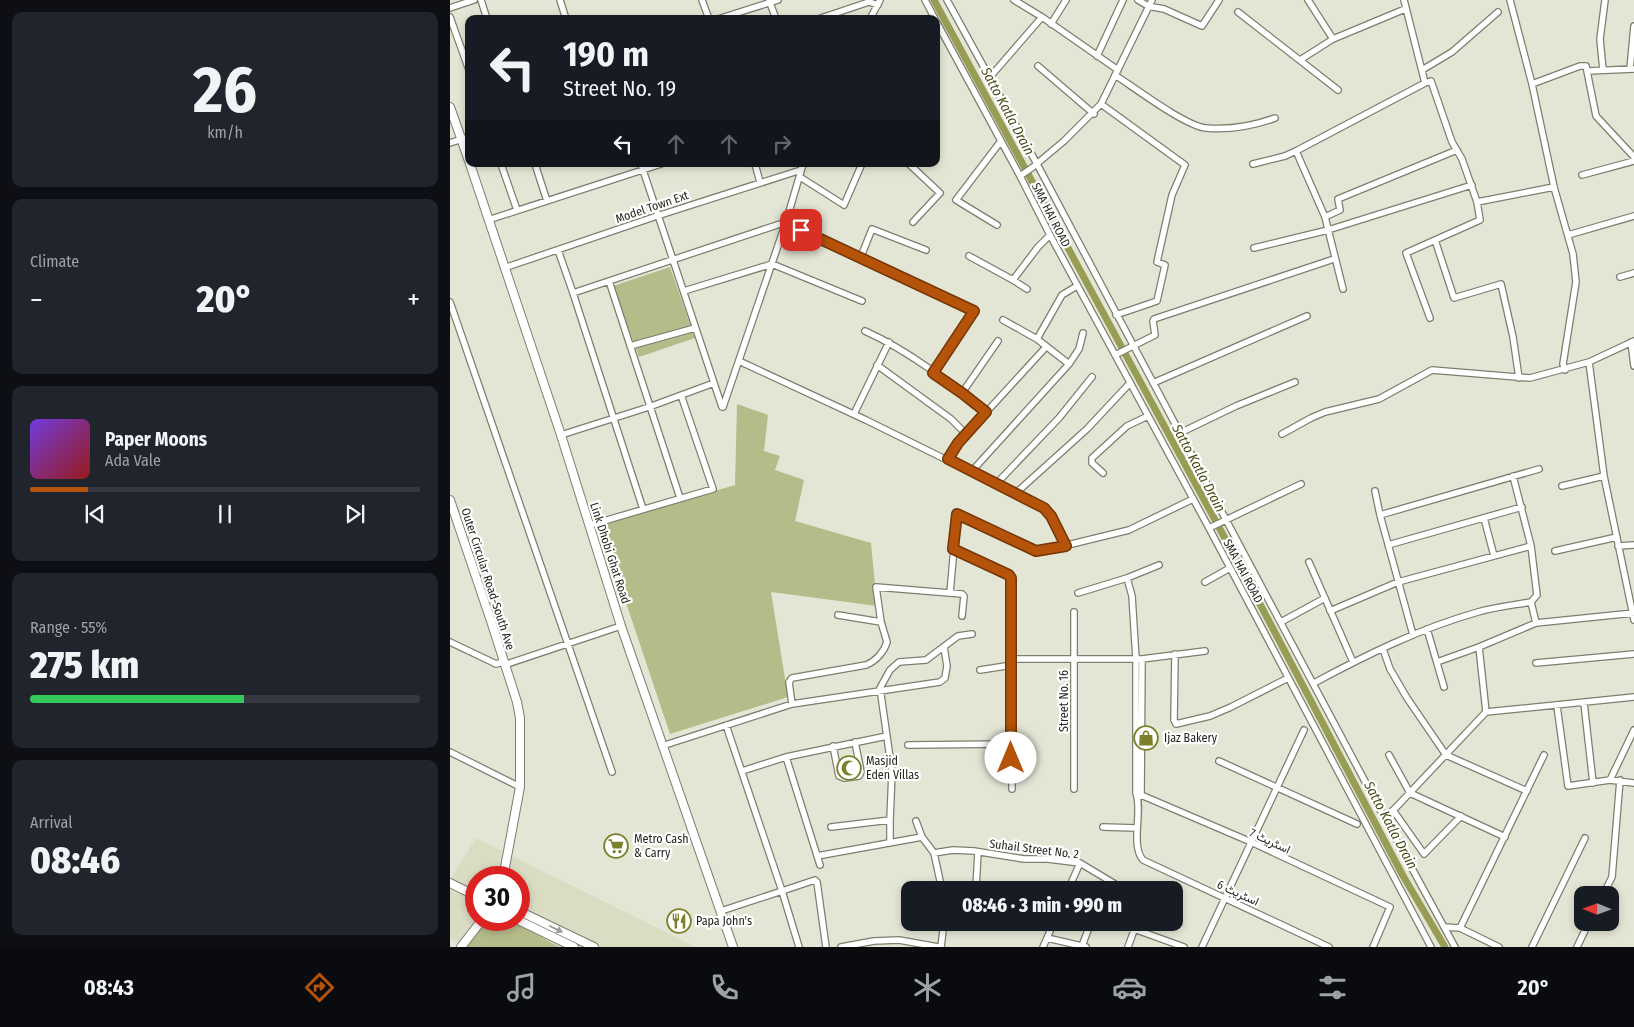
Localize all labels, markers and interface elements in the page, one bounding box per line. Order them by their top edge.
text: 190 m [563,33,649,75]
icon: left [480,35,545,100]
text: 26 [193,51,257,129]
water label: Satto Katla Drain [977,63,1038,158]
text: Street No. 19 [563,75,676,102]
text: km/h [207,123,243,142]
icon: left [609,130,637,158]
icon: ahead [662,130,690,158]
icon: ahead [715,130,743,158]
icon: right [768,130,796,158]
street label: SMA HAI ROAD [1029,181,1073,249]
street label: Model Town Ext [614,188,690,226]
pin [780,209,822,251]
icon: arrive [787,216,815,244]
text: Climate [30,252,79,271]
text: 20° [197,276,253,322]
text: − [30,283,43,316]
text: + [407,283,420,316]
water label: Satto Katla Drain [1168,420,1229,515]
text: Paper Moons [105,428,207,451]
text: Ada Vale [105,451,161,470]
icon: previous [81,500,109,528]
icon: pause [211,500,239,528]
icon: next [341,500,369,528]
street label: Link Dhobi Ghat Road [587,501,633,605]
street label: Outer Circular Road-South Ave [458,506,518,652]
street label: SMA HAI ROAD [1220,537,1266,605]
text: Range · 55% [30,618,107,637]
text: 275 km [30,642,139,688]
street label: Street No. 16 [1057,670,1071,732]
shop icon: Ijaz Bakery [1133,725,1159,751]
position arrow [984,731,1036,783]
place label: Ijaz Bakery [1164,731,1218,745]
place label: Masjid Eden Villas [866,754,919,782]
mosque icon: Masjid Eden Villas [836,755,862,781]
water label: Satto Katla Drain [1360,777,1421,872]
text: Arrival [30,813,72,832]
street label: اسٹریٹ 7 [1247,825,1293,857]
place label: Metro Cash & Carry [634,832,689,860]
supermarket icon: Metro Cash & Carry [603,833,629,859]
text: 08:46 [30,837,120,883]
street label: Suhail Street No. 2 [989,837,1079,861]
speed limit sign: 30 [465,866,530,931]
street label: اسٹریٹ 6 [1214,877,1261,910]
north arrow [1574,886,1619,931]
map controls [1574,886,1619,931]
text: 08:46 · 3 min · 990 m [962,894,1122,917]
restaurant icon: Papa John's [666,908,692,934]
place label: Papa John's [696,914,752,928]
one-way arrow [549,925,563,933]
icon: directions [302,970,337,1005]
icon: music [504,970,539,1005]
icon: phone [707,970,742,1005]
icon: climate [910,970,945,1005]
icon: car [1112,970,1147,1005]
icon: filters [1315,970,1350,1005]
text: 08:43 [84,974,134,1001]
text: 20° [1518,974,1550,1001]

